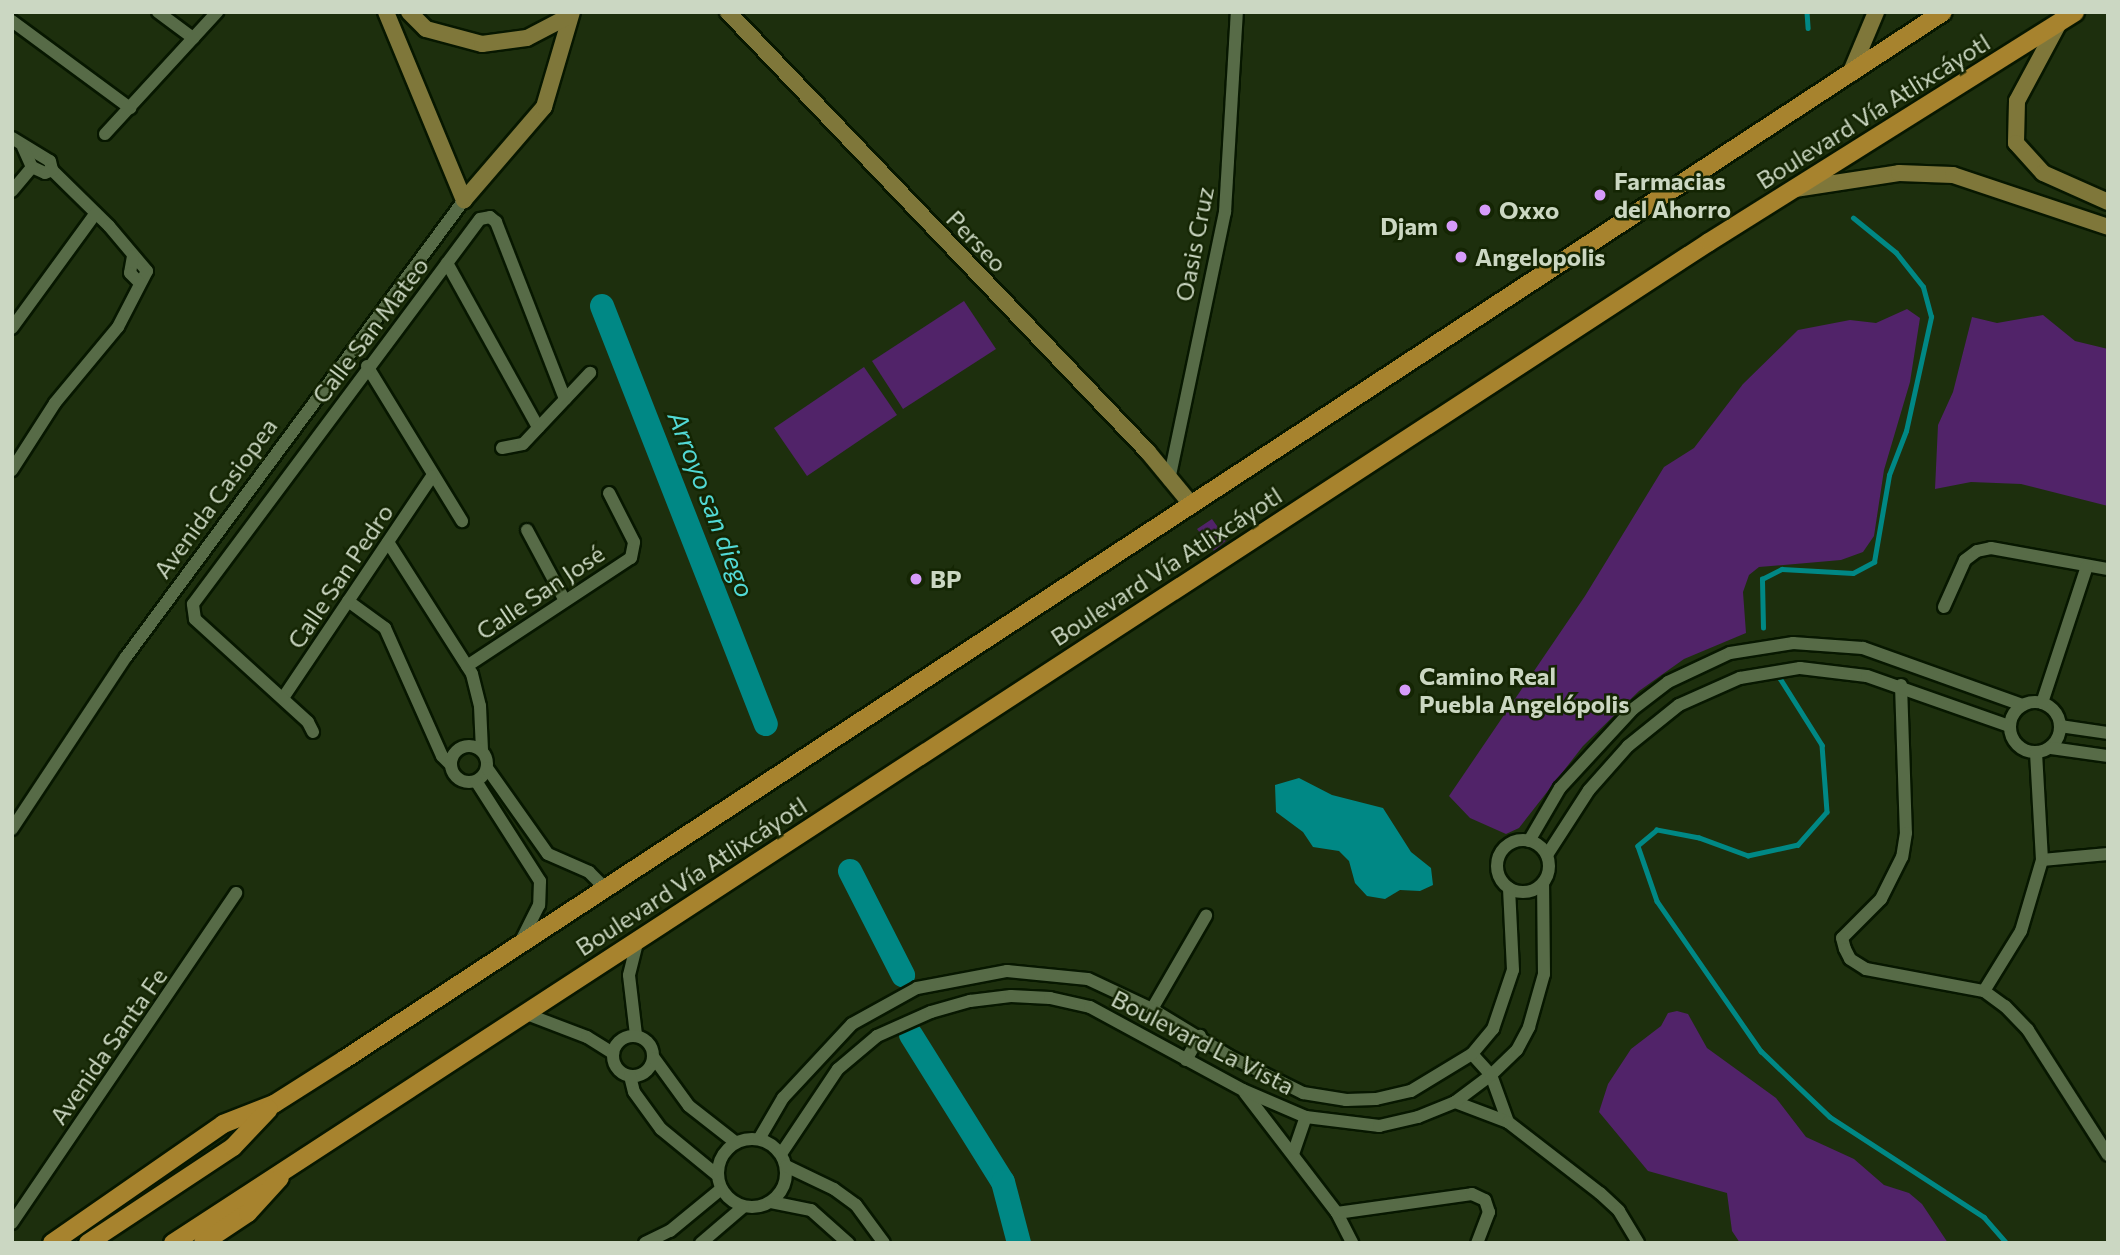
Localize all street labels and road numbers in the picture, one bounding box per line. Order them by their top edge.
street label: Boulevard Vía Atlixcáyotl [1751,27,1995,195]
street label: Oasis Cruz [1169,184,1219,304]
street label: Perseo [941,204,1013,278]
street label: Calle San Mateo [306,251,434,409]
street label: Avenida Casiopea [147,412,283,584]
street label: Boulevard Vía Atlixcáyotl [1045,481,1287,651]
street label: Calle San Pedro [281,498,399,654]
street label: Calle San José [471,539,609,645]
street label: Boulevard Vía Atlixcáyotl [570,791,812,961]
street label: Avenida Santa Fe [43,962,173,1130]
street label: Boulevard La Vista [1107,984,1299,1100]

